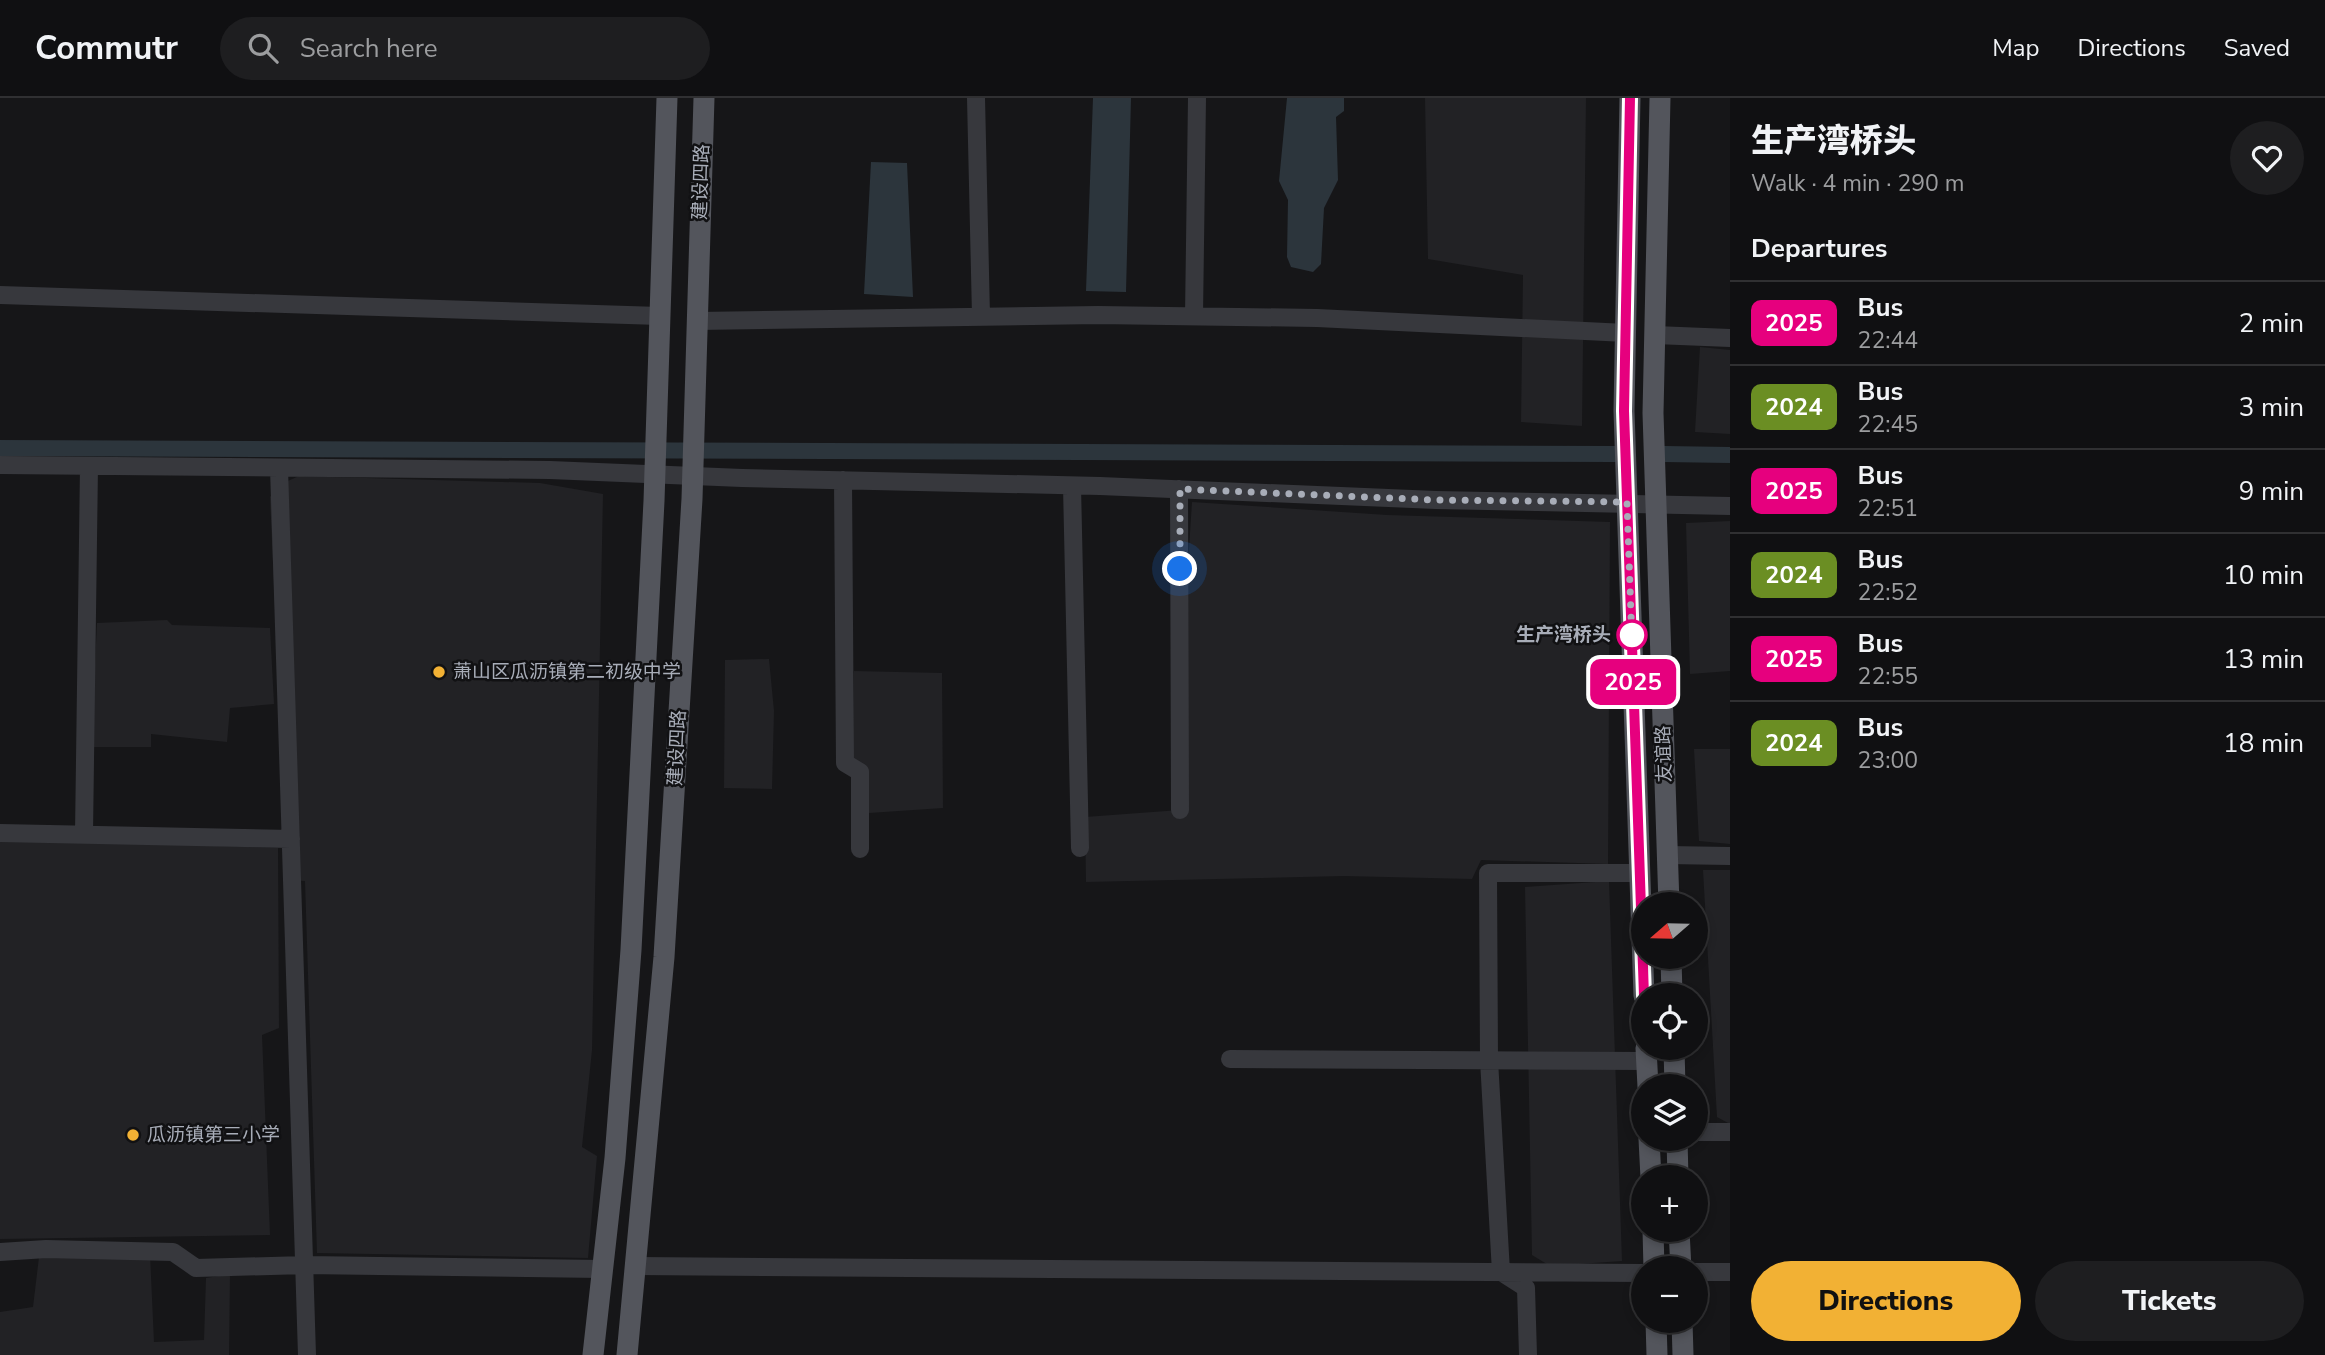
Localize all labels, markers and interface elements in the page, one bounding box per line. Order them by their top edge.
search box [220,17,710,80]
text: Commutr [35,26,178,71]
icon: search [244,29,282,67]
text: Search here [300,31,438,66]
text: Map [1992,32,2039,64]
text: Directions [2077,32,2186,64]
text: Saved [2224,32,2290,64]
text: 生产湾桥头 [1751,119,1916,164]
button: heart [2230,121,2304,195]
street label: 建设四路 [687,144,715,220]
text: Walk · 4 min · 290 m [1751,168,1964,199]
text: Departures [1751,231,1887,266]
text: Bus [1858,290,1903,325]
text: 2 min [2239,306,2304,341]
text: 2025 [1765,307,1823,339]
text: 22:44 [1858,325,1918,356]
text: Bus [1858,374,1903,409]
text: 3 min [2239,390,2304,425]
text: 2024 [1765,391,1823,423]
text: 22:45 [1858,409,1918,440]
text: Bus [1858,458,1903,493]
text: 9 min [2239,474,2304,509]
text: 2025 [1765,475,1823,507]
text: 22:51 [1858,493,1918,524]
text: Bus [1858,542,1903,577]
your location [1162,551,1197,586]
text: 10 min [2223,558,2304,593]
text: 2024 [1765,559,1823,591]
text: 22:52 [1858,577,1918,608]
marker: 生产湾桥头 [1617,620,1647,650]
place label: 生产湾桥头 [1516,622,1611,648]
text: Bus [1858,626,1903,661]
text: 13 min [2223,642,2304,677]
text: 2025 [1765,643,1823,675]
place label: 萧山区瓜沥镇第二初级中学 [453,659,681,685]
line badge: 2025 [1584,659,1682,705]
text: 22:55 [1858,661,1918,692]
marker: 萧山区瓜沥镇第二初级中学 [431,664,447,680]
text: 2025 [1604,666,1662,698]
street label: 建设四路 [662,709,692,787]
text: Bus [1858,710,1903,745]
street label: 友谊路 [1650,725,1678,783]
text: 18 min [2223,726,2304,761]
text: 2024 [1765,727,1823,759]
text: 23:00 [1858,745,1918,776]
north arrow [1631,892,1708,970]
map controls [1631,892,1708,1333]
button: locate [1631,983,1708,1060]
button: layers [1631,1074,1708,1151]
place label: 瓜沥镇第三小学 [147,1122,280,1148]
marker: 瓜沥镇第三小学 [125,1127,141,1143]
button: + [1631,1165,1708,1242]
button: − [1631,1256,1708,1333]
button: Directions [1751,1261,2021,1341]
button: Tickets [2035,1261,2304,1341]

